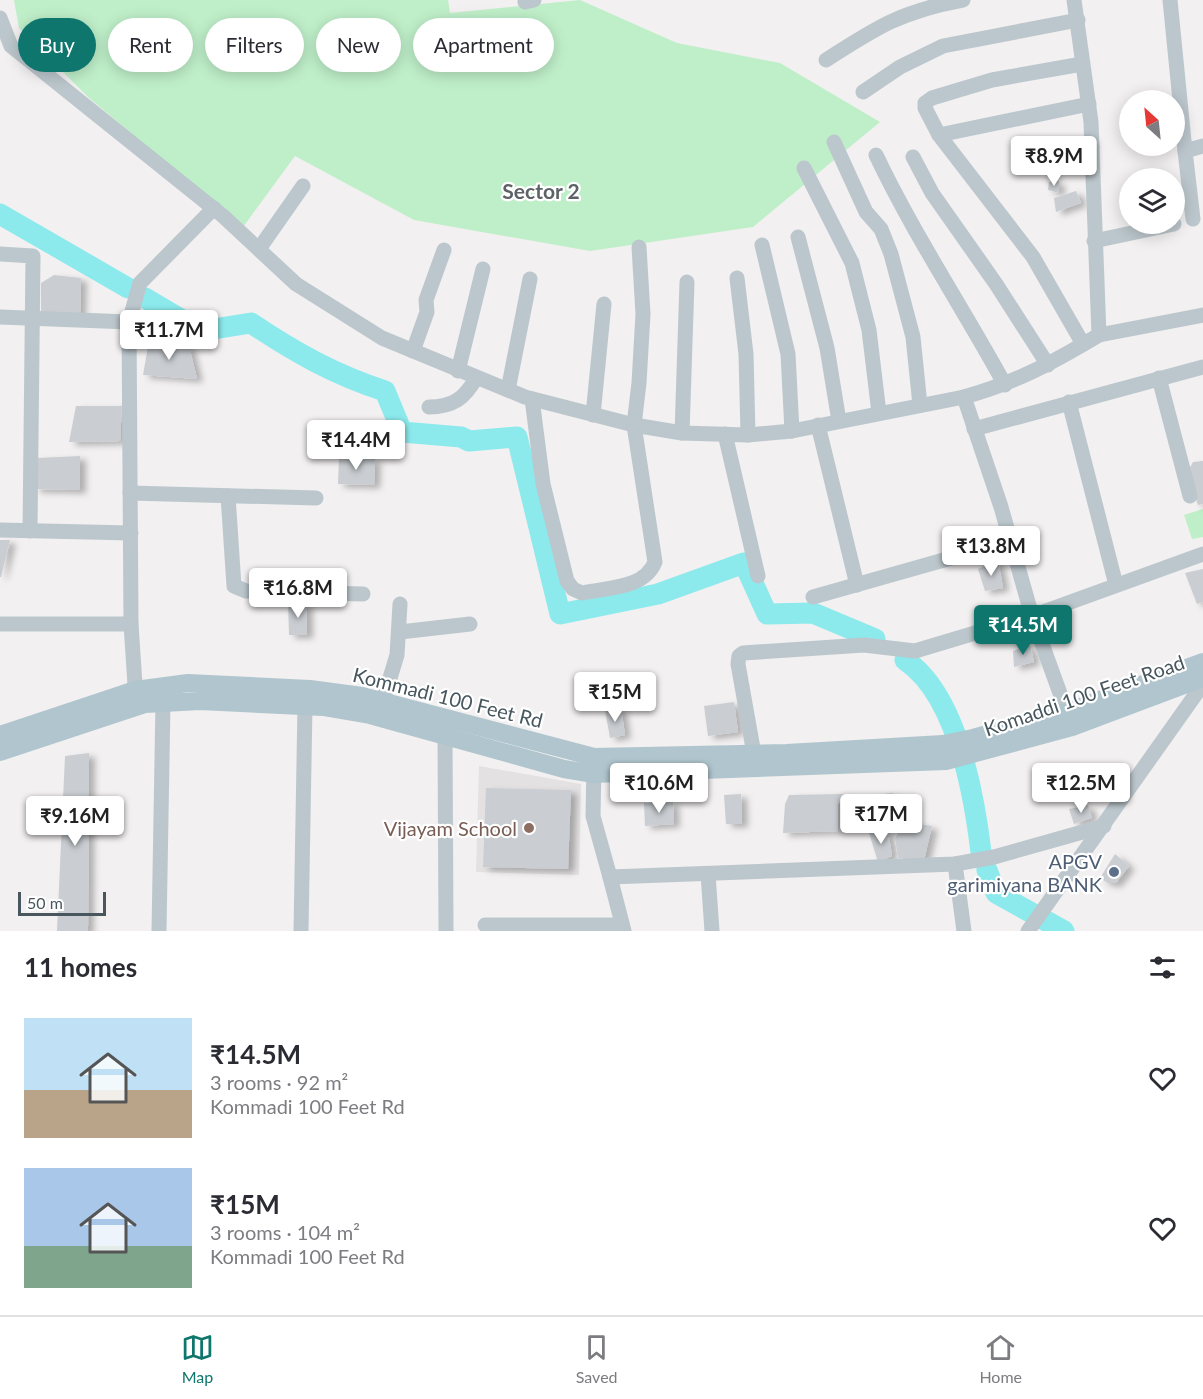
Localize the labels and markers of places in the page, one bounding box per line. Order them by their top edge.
pin: ₹8.9M [1012,136,1096,187]
pin: ₹11.7M [120,310,218,361]
pin: ₹14.4M [307,420,405,471]
pin: ₹13.8M [942,526,1040,577]
pin: ₹16.8M [249,568,347,619]
pin: ₹14.5M [974,605,1072,656]
pin: ₹15M [579,672,651,723]
pin: ₹10.6M [610,763,708,814]
pin: ₹12.5M [1032,763,1130,814]
pin: ₹17M [845,794,917,845]
pin: ₹9.16M [26,796,124,847]
place label: Vijayam School [384,816,517,840]
marker: Vijayam School [522,821,536,835]
place label: APGV garimiyana BANK [947,849,1103,896]
marker: APGV garimiyana BANK [1107,865,1121,879]

